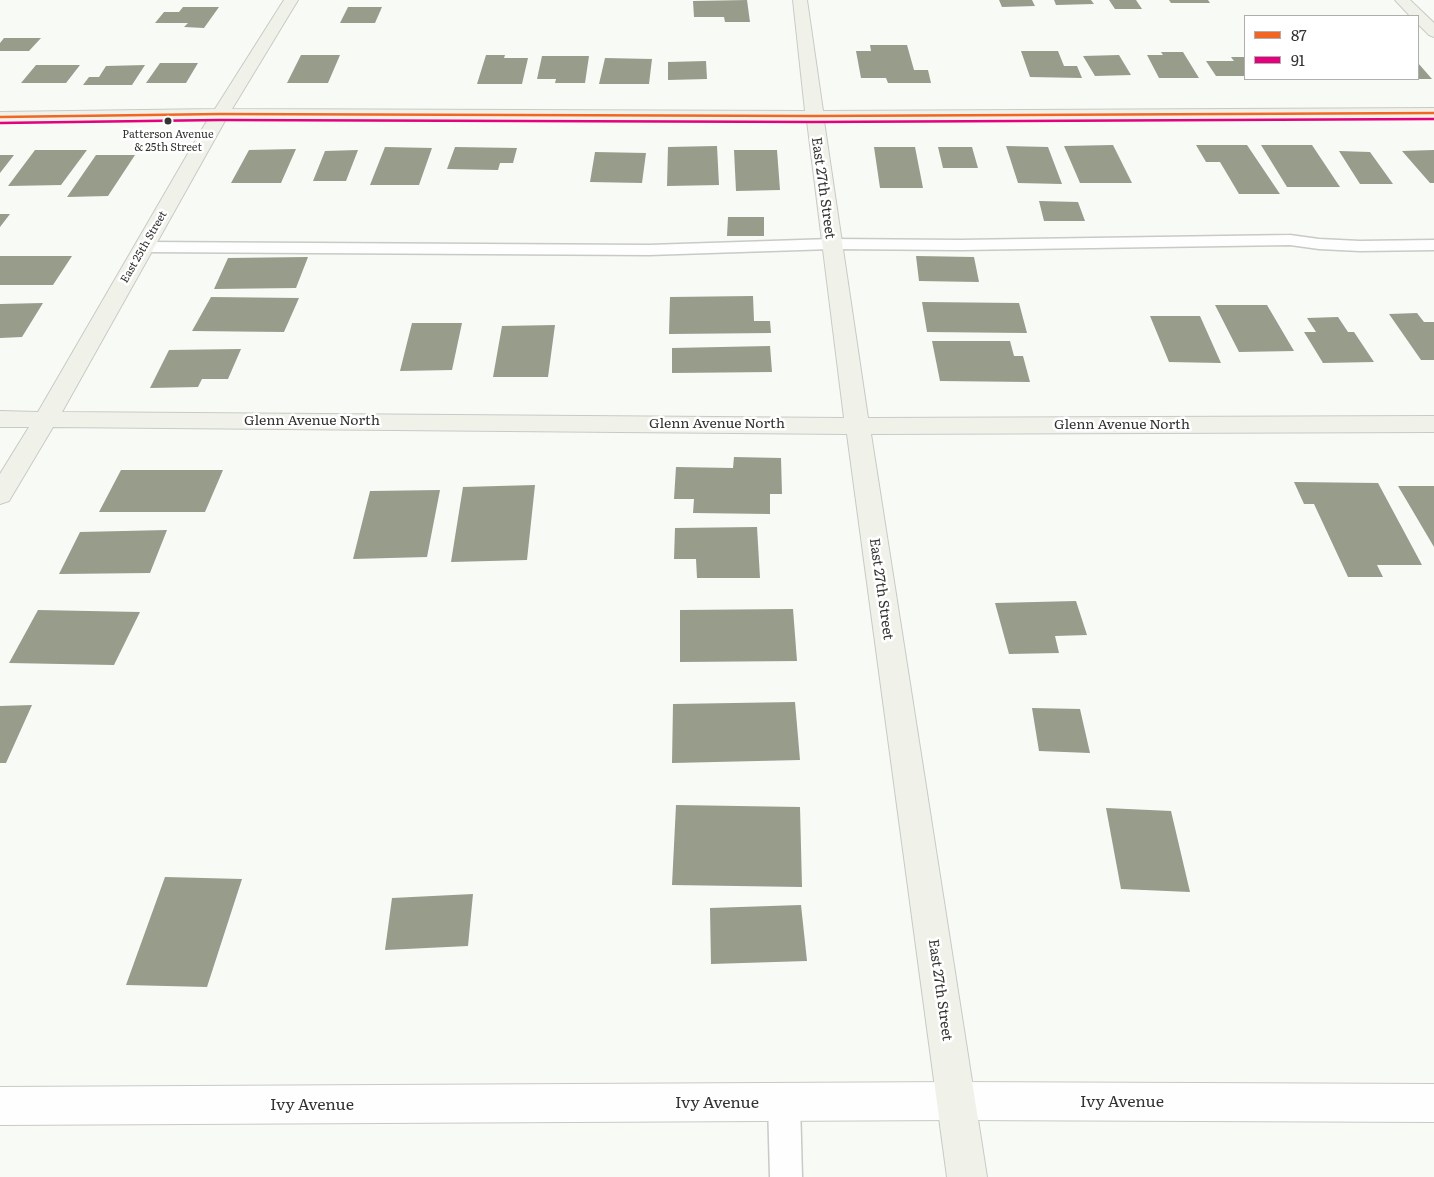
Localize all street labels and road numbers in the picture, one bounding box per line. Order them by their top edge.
street label: East 27th Street [808,136,838,240]
street label: East 25th Street [118,209,170,285]
street label: Glenn Avenue North [244,413,380,429]
street label: Glenn Avenue North [649,416,785,432]
street label: Glenn Avenue North [1054,417,1190,433]
street label: East 27th Street [866,537,896,641]
street label: East 27th Street [925,938,955,1042]
street label: Ivy Avenue [1080,1092,1164,1112]
street label: Ivy Avenue [675,1093,759,1113]
street label: Ivy Avenue [270,1095,354,1115]

